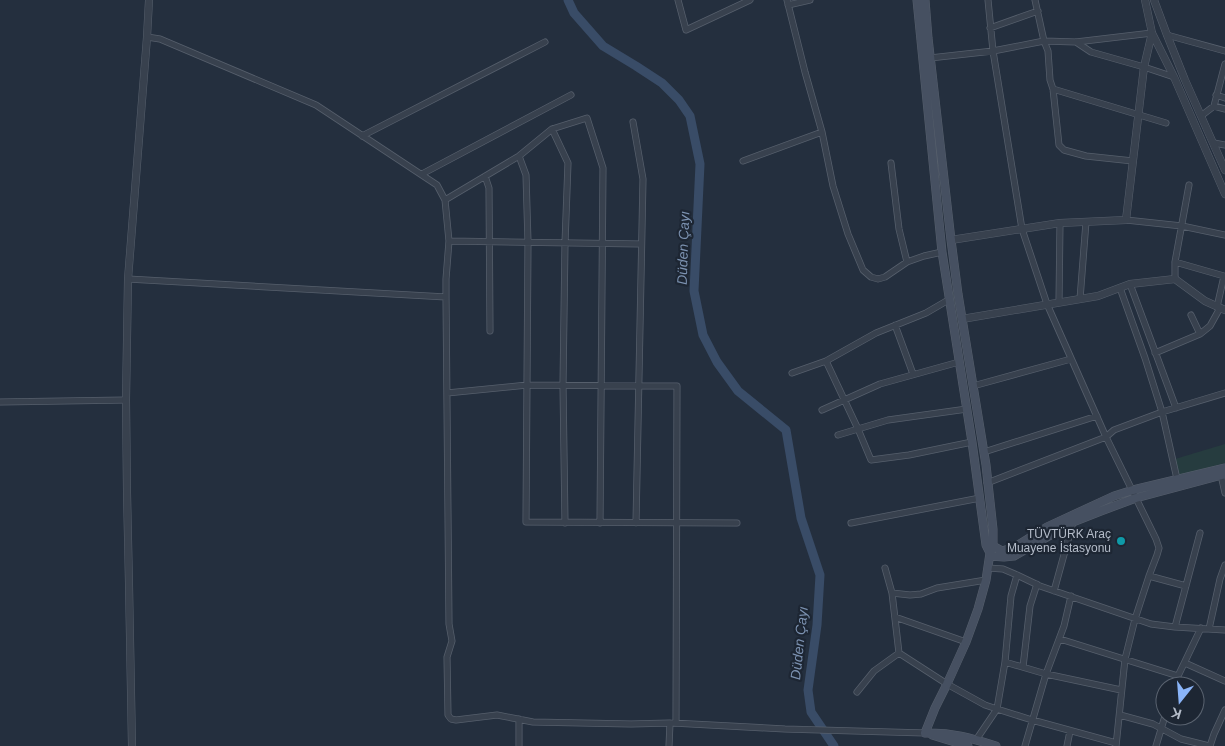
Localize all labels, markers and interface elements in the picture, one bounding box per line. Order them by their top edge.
water label: Düden Çayı [674,211,692,285]
place label: TÜVTÜRK Araç Muayene İstasyonu [1007,527,1111,555]
marker: TÜVTÜRK Araç Muayene İstasyonu [1115,535,1127,547]
water label: Düden Çayı [787,605,811,681]
north arrow [1155,676,1205,726]
text: K [1169,704,1183,723]

